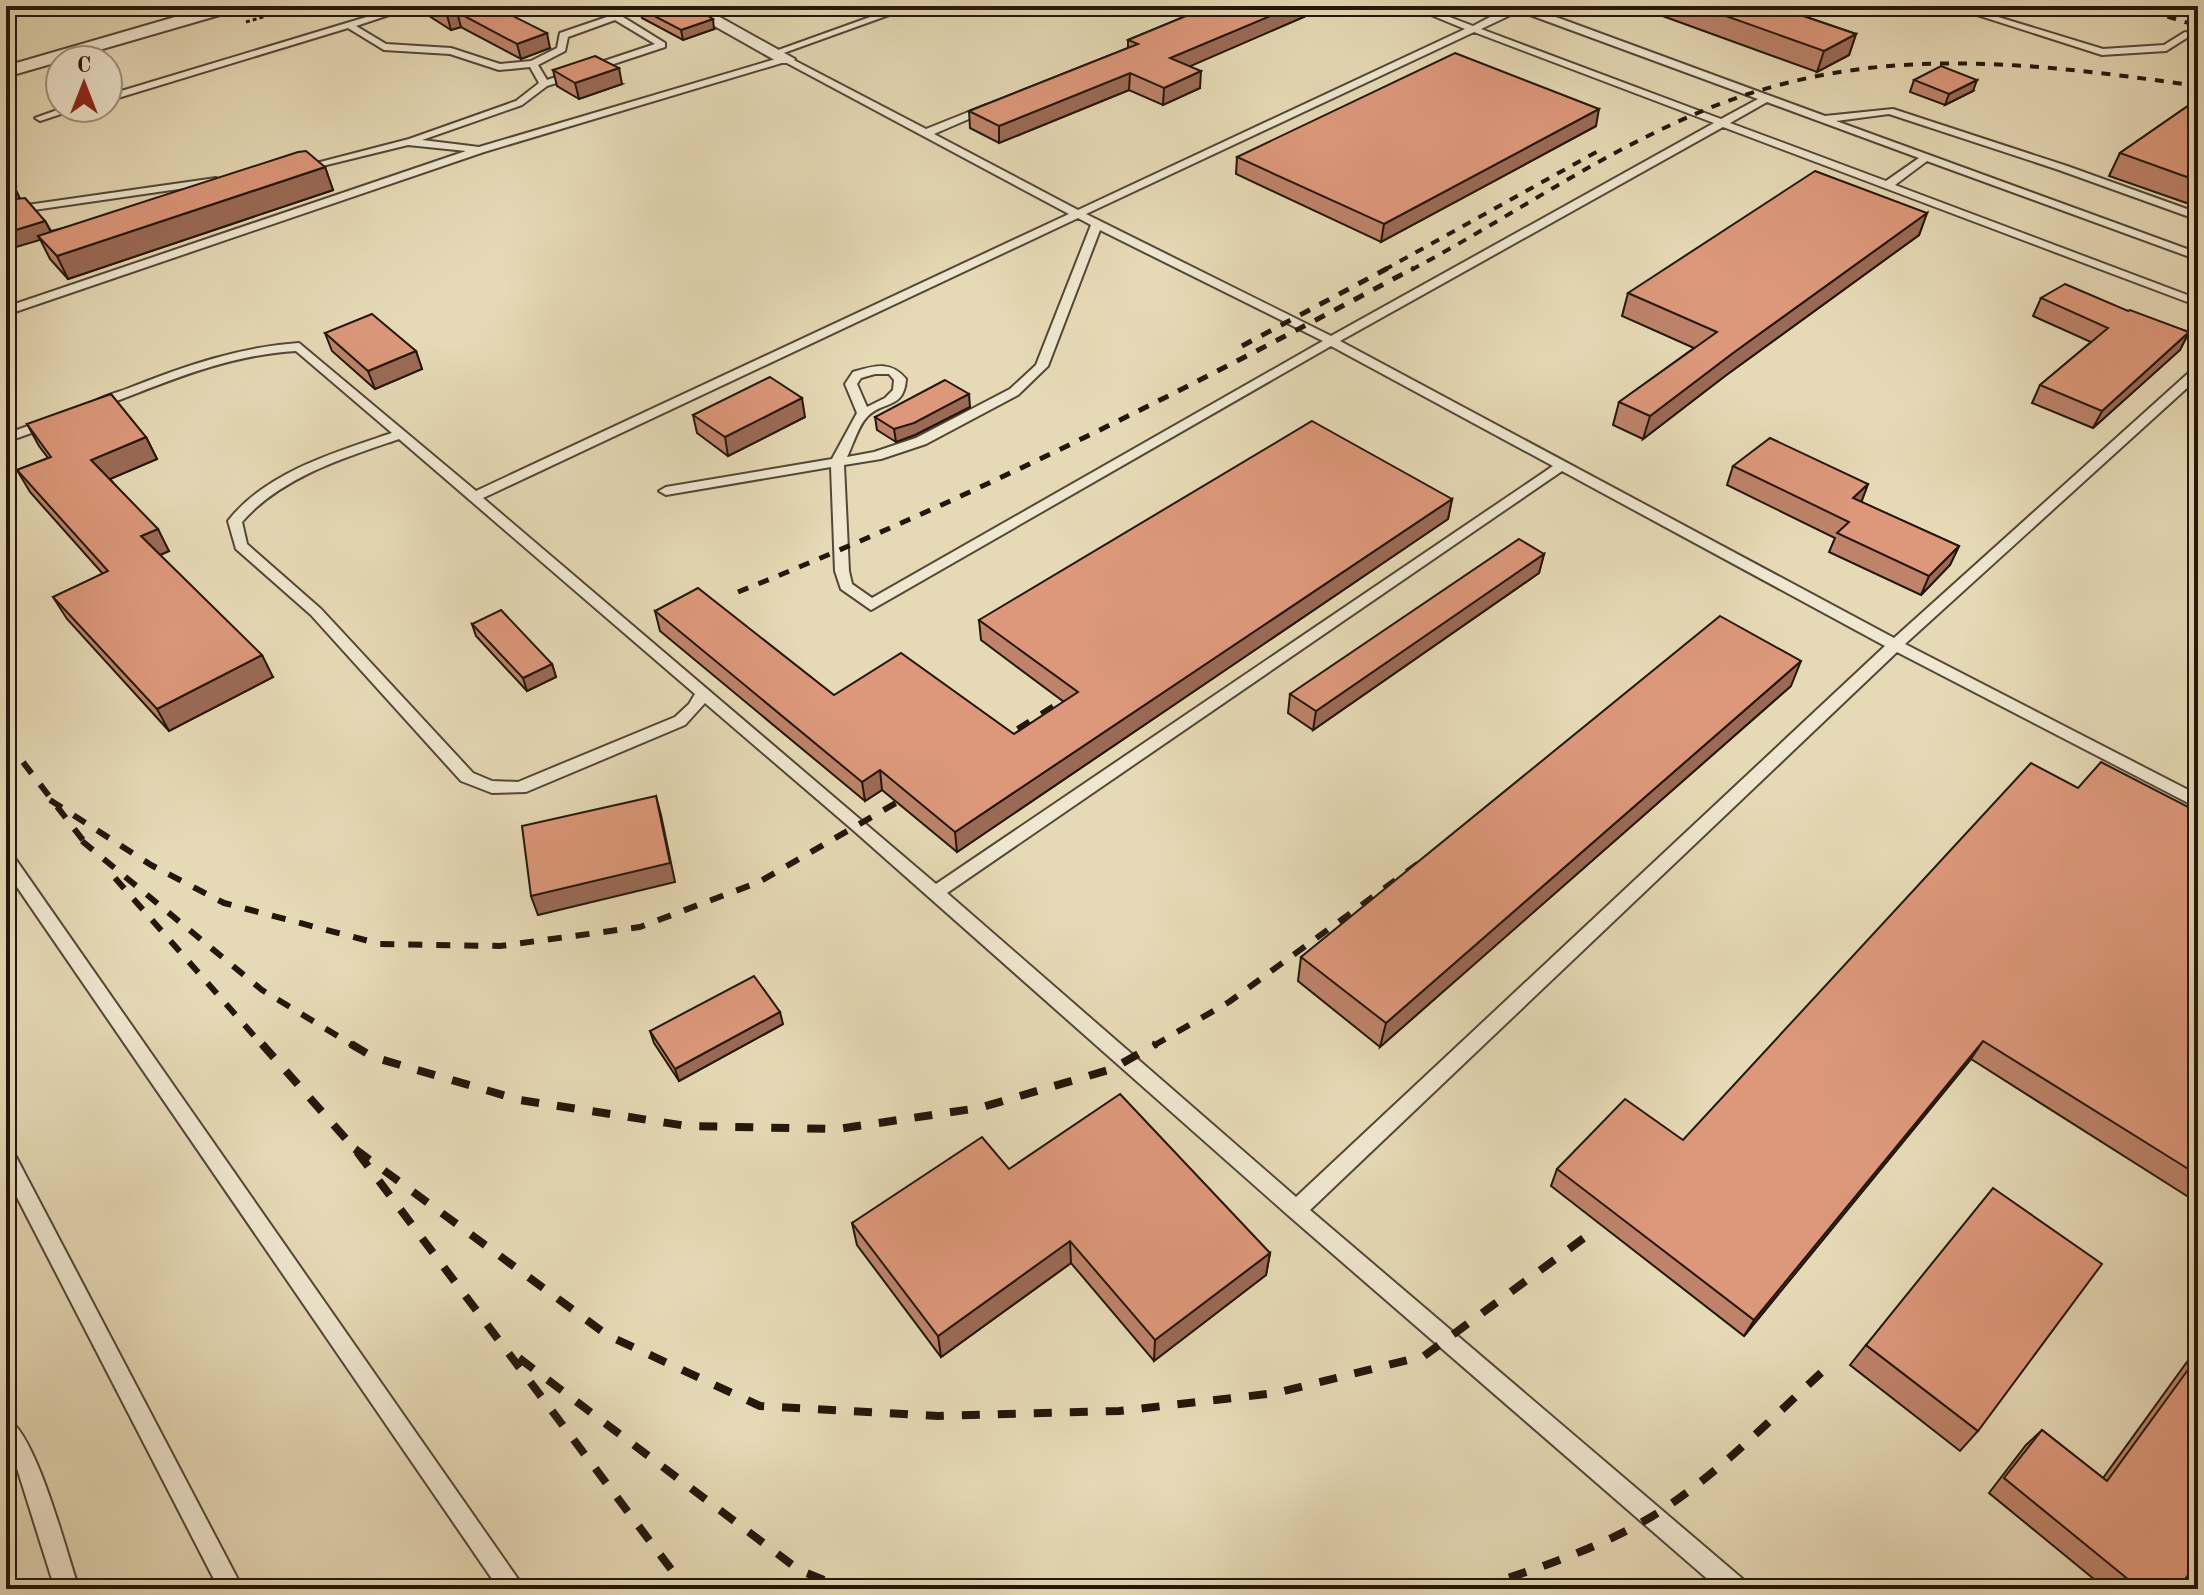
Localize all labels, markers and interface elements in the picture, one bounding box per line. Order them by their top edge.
north arrow [44,44,124,124]
text: С [77,55,91,77]

